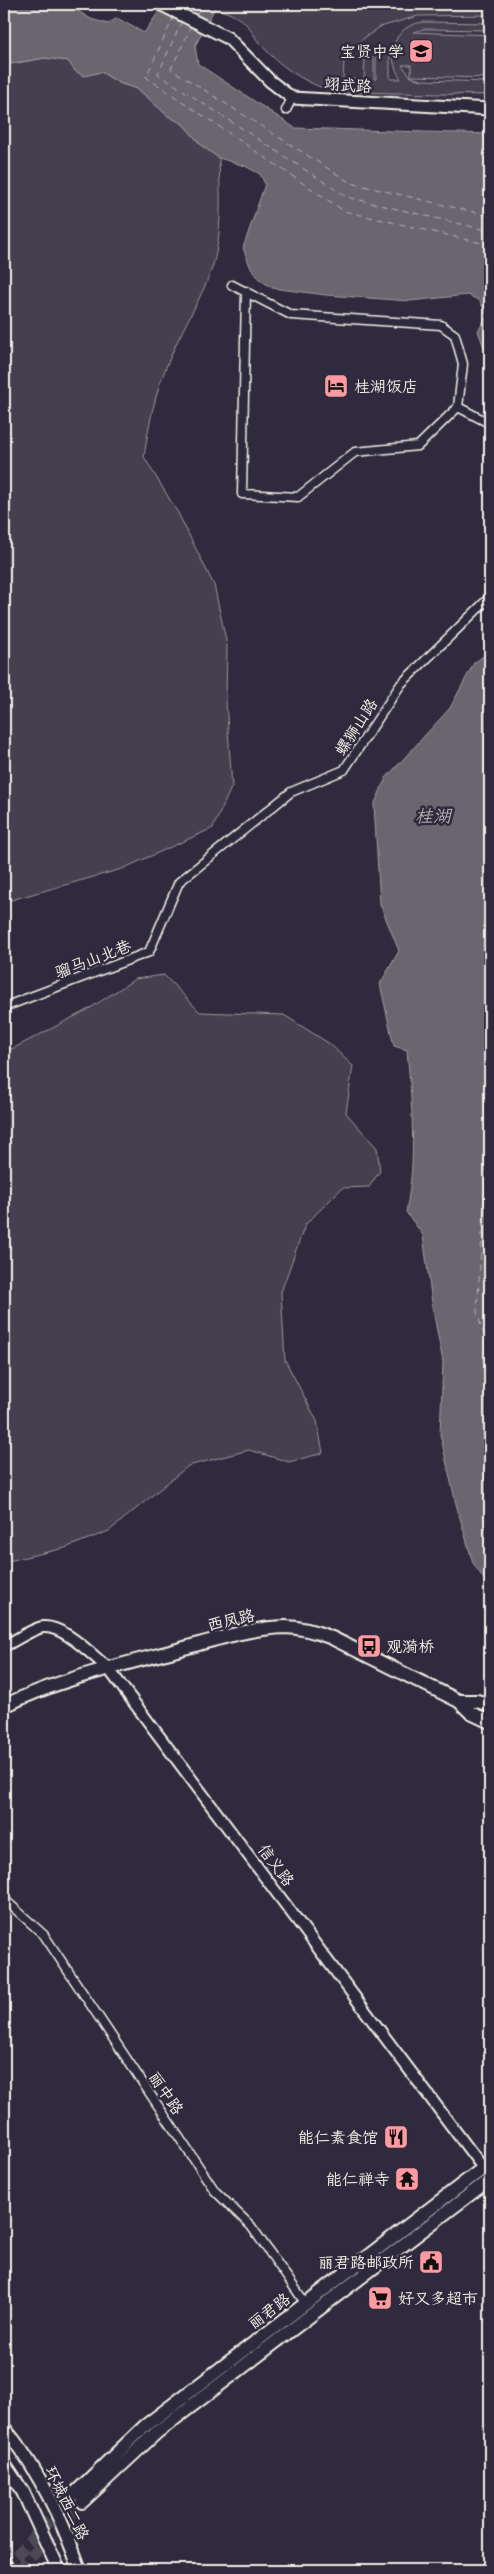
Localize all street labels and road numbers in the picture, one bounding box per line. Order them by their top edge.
street label: 翊武路 [323,69,373,101]
street label: 螺狮山路 [326,692,386,762]
street label: 骝马山北巷 [50,931,136,987]
street label: 西凤路 [204,1600,258,1640]
street label: 信义路 [250,1837,302,1893]
street label: 丽中路 [141,2065,191,2121]
street label: 丽君路 [241,2285,297,2337]
street label: 环城西二路 [36,2461,98,2545]

